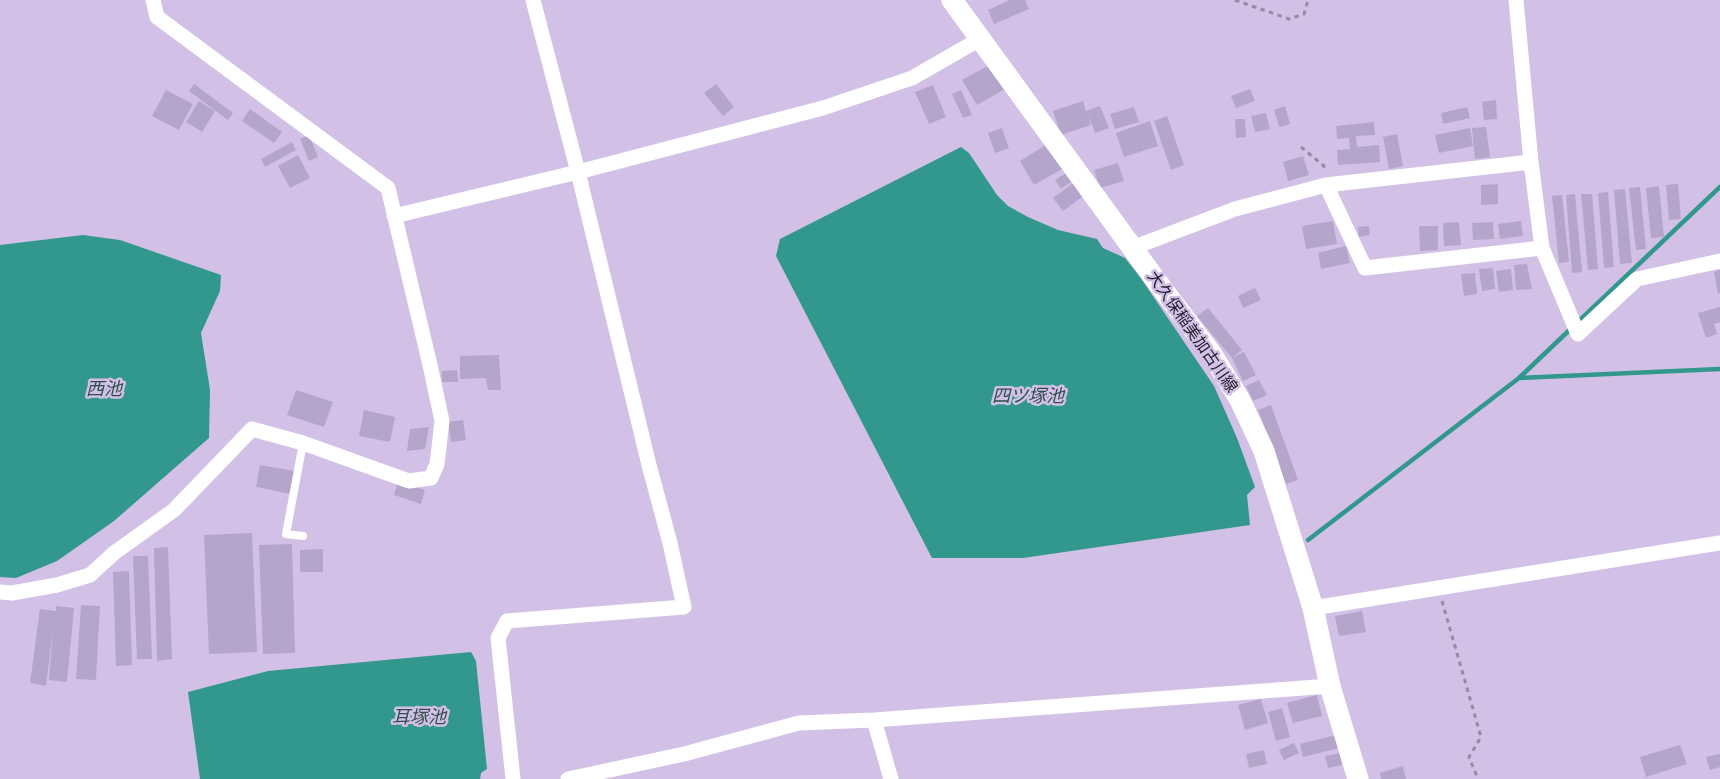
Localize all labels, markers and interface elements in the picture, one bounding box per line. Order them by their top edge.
street label: 大久保稲美加古川線 [1143,268,1241,396]
water label: 西池 [86,379,122,401]
water label: 四ツ塚池 [992,386,1064,408]
water label: 耳塚池 [392,707,446,729]

